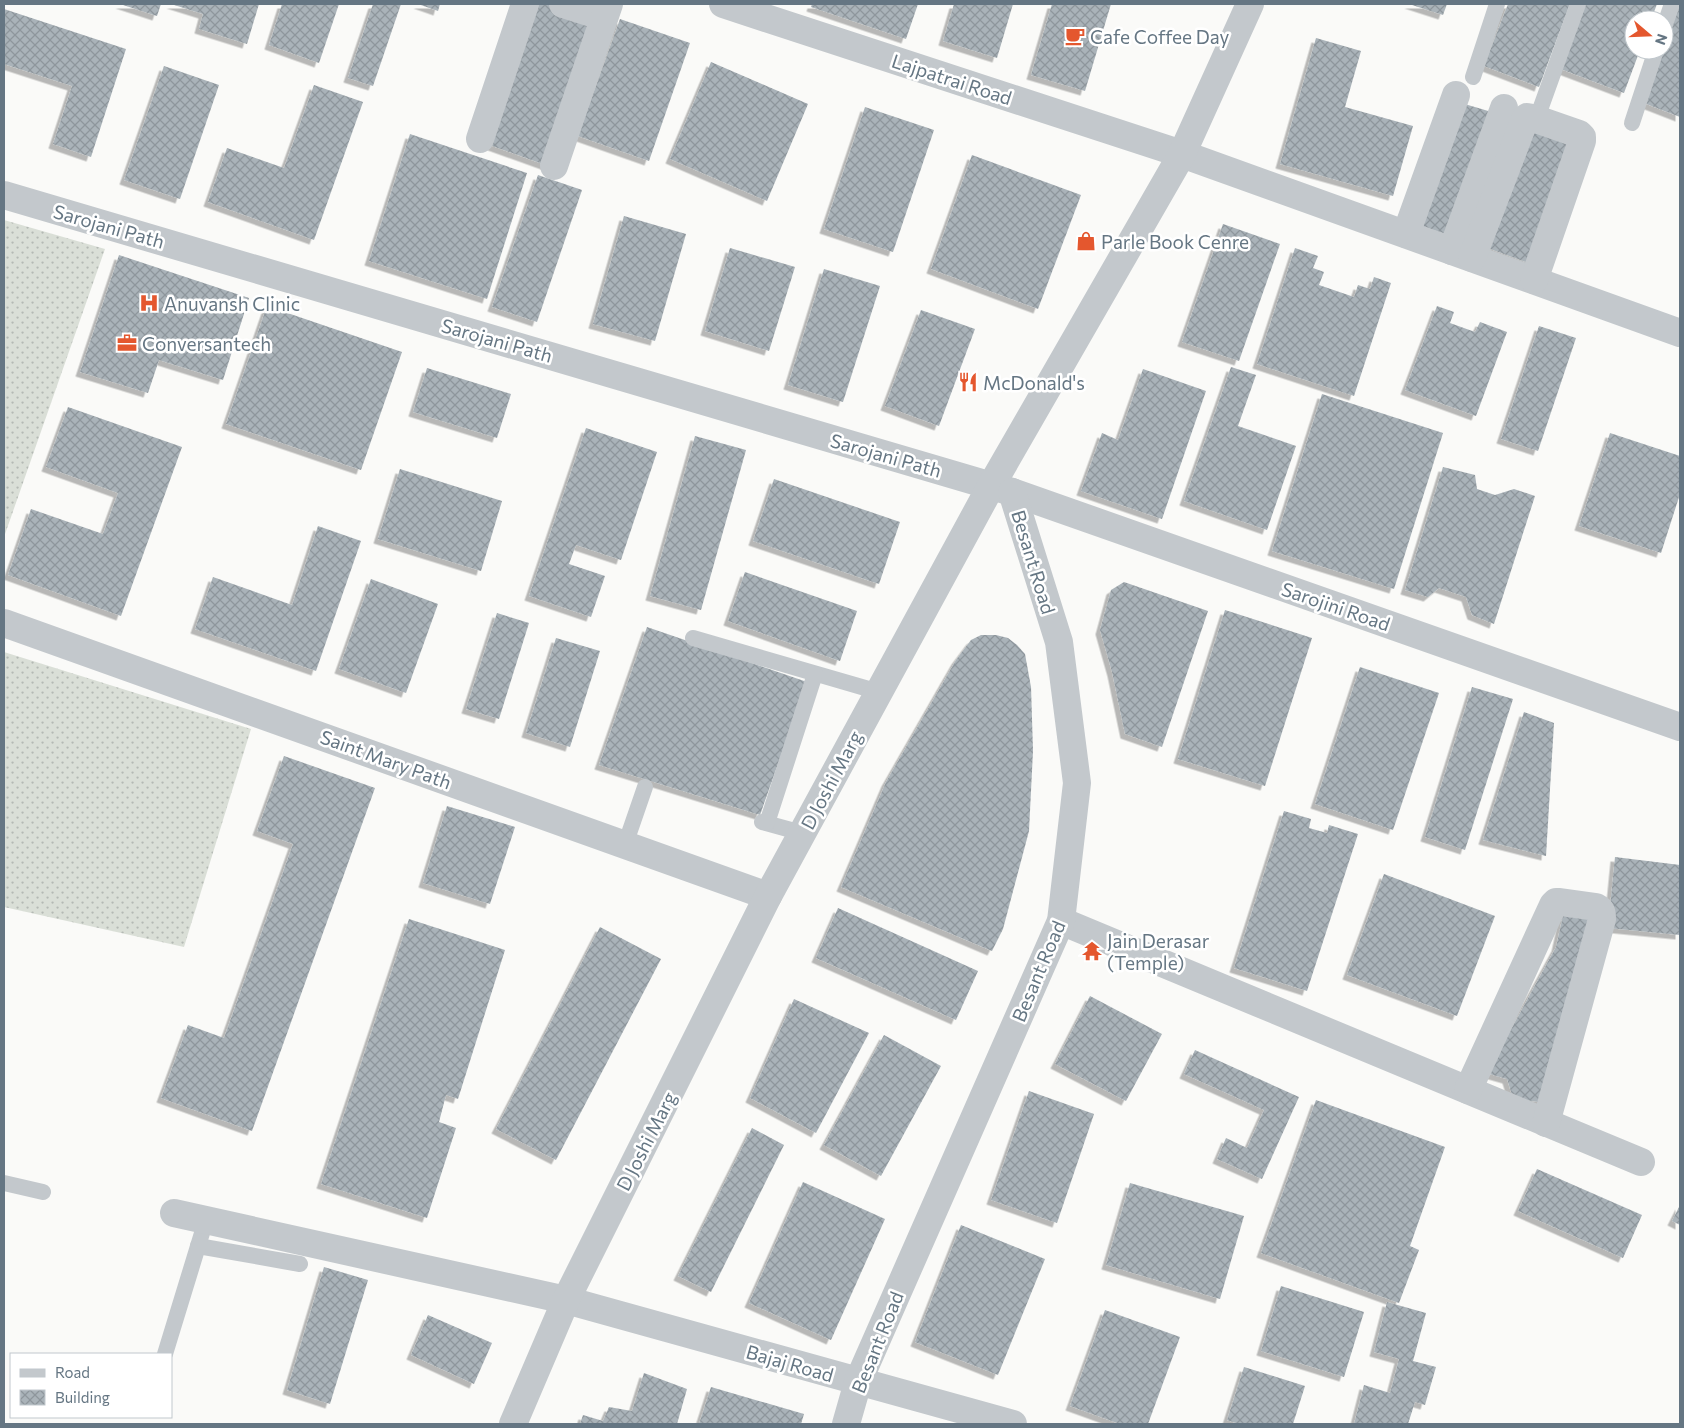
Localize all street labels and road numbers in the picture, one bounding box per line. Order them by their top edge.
street label: Lajpatrai Road [889,49,1015,109]
street label: Sarojani Path [51,199,167,253]
street label: Sarojani Path [439,313,555,367]
street label: Sarojani Path [828,428,944,482]
street label: Besant Road [1007,507,1061,617]
street label: Sarojini Road [1279,577,1393,635]
street label: Saint Mary Path [317,725,455,793]
street label: D Joshi Marg [795,727,867,833]
street label: Besant Road [1006,917,1070,1025]
street label: D Joshi Marg [611,1088,681,1194]
street label: Besant Road [846,1288,908,1396]
street label: Bajaj Road [744,1340,836,1386]

